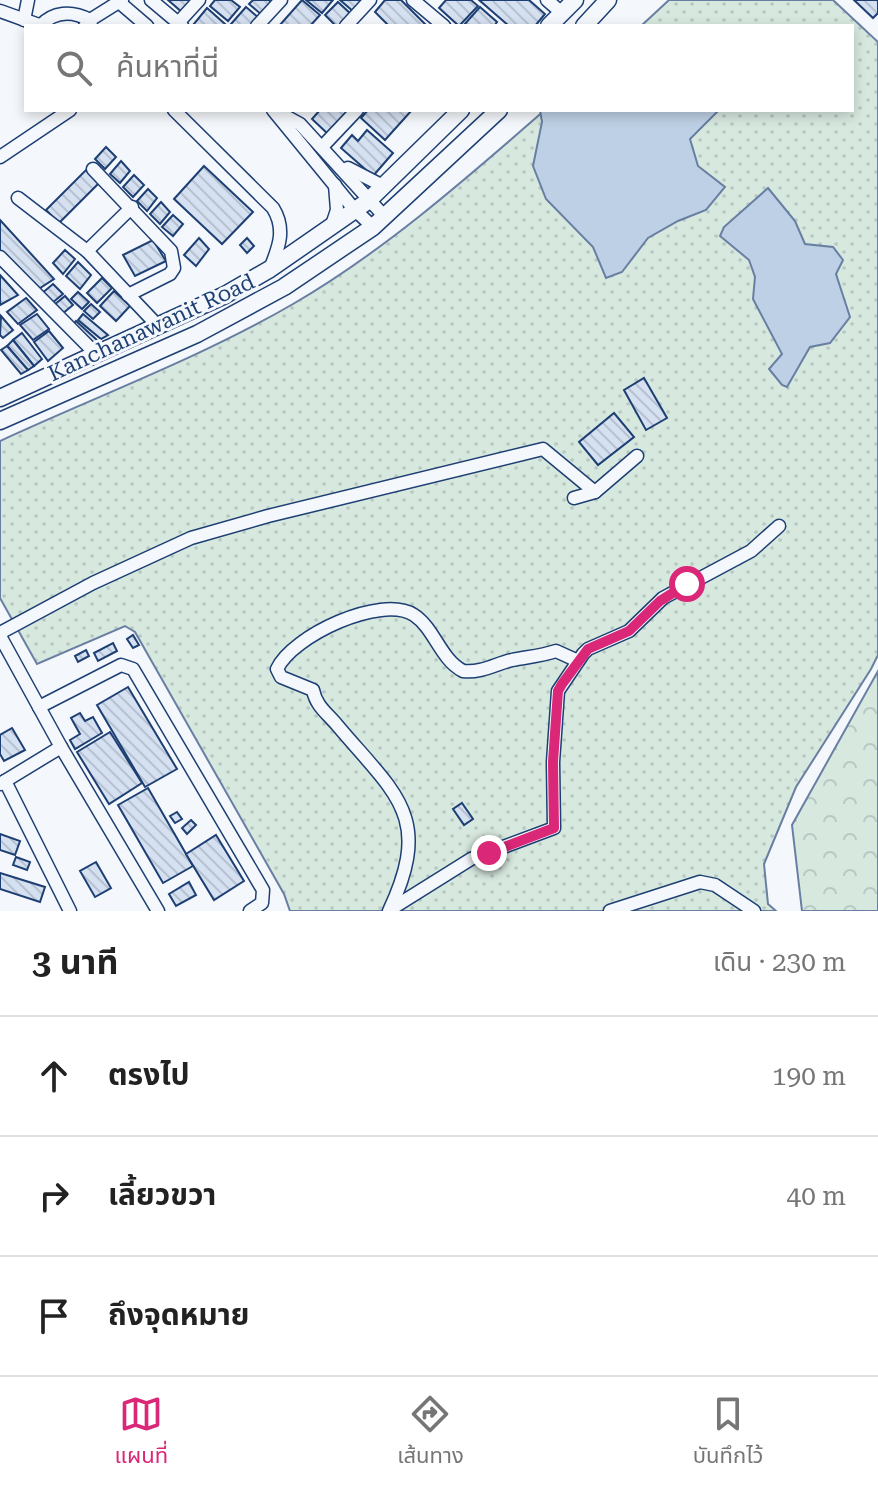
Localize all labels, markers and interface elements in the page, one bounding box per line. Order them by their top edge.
search box [24,24,854,112]
icon: search [52,46,96,90]
text: ค้นหาที่นี่ [116,49,219,84]
street label: Kanchanawanit Road [44,269,258,386]
route start [669,566,705,602]
route end [471,835,507,871]
text: 3 นาที [32,942,118,982]
text: เดิน · 230 m [713,947,846,977]
icon: ahead [32,1054,76,1098]
text: ตรงไป [108,1057,190,1092]
text: 190 m [772,1061,846,1091]
icon: right [32,1174,76,1218]
text: เลี้ยวขวา [108,1177,216,1212]
text: 40 m [787,1181,846,1211]
icon: arrive [32,1294,76,1338]
text: ถึงจุดหมาย [108,1297,249,1332]
tab: แผนที่ [115,1392,168,1473]
tab: เส้นทาง [397,1392,464,1473]
tab: บันทึกไว้ [693,1392,763,1473]

